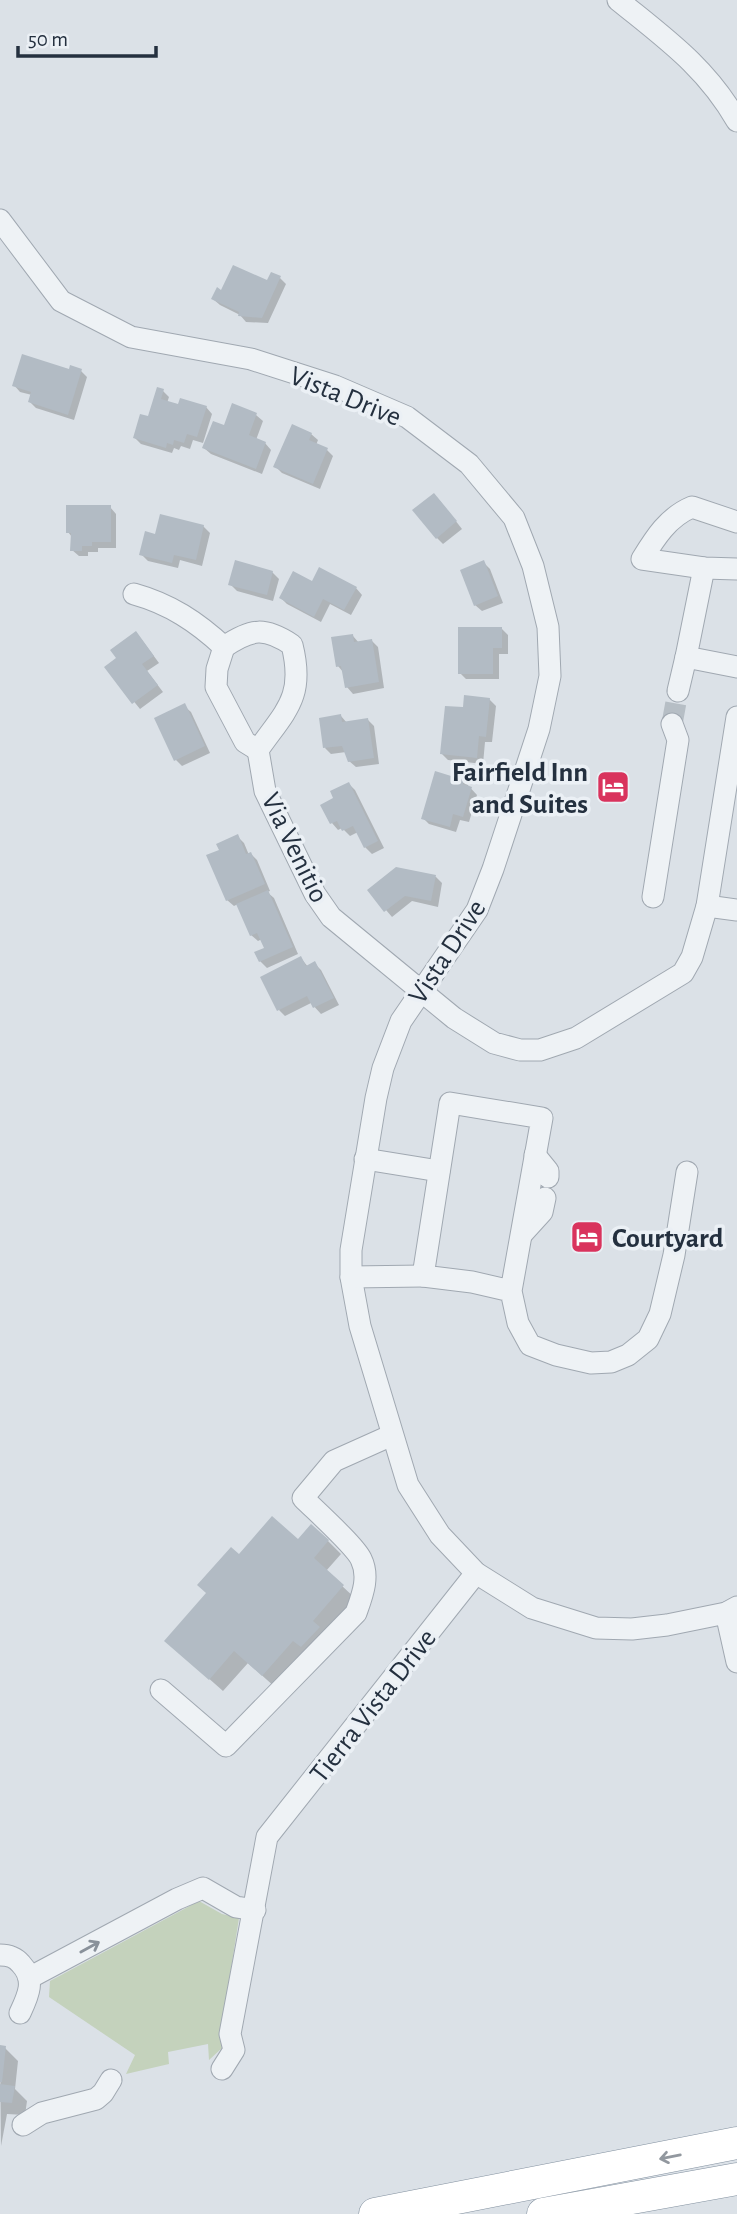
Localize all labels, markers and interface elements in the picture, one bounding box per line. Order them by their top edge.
scale bar [18,14,156,58]
text: 50 m [28,29,68,50]
street label: Vista Drive [285,362,405,432]
place label: Fairfield Inn and Suites [452,759,588,819]
hotel icon: Fairfield Inn and Suites [594,768,632,806]
street label: Via Venitio [256,789,333,907]
street label: Vista Drive [404,895,491,1009]
hotel icon: Courtyard [568,1218,606,1256]
place label: Courtyard [612,1225,724,1253]
street label: Tierra Vista Drive [305,1624,442,1788]
one-way arrow [79,1940,99,1954]
one-way arrow [659,2150,682,2164]

